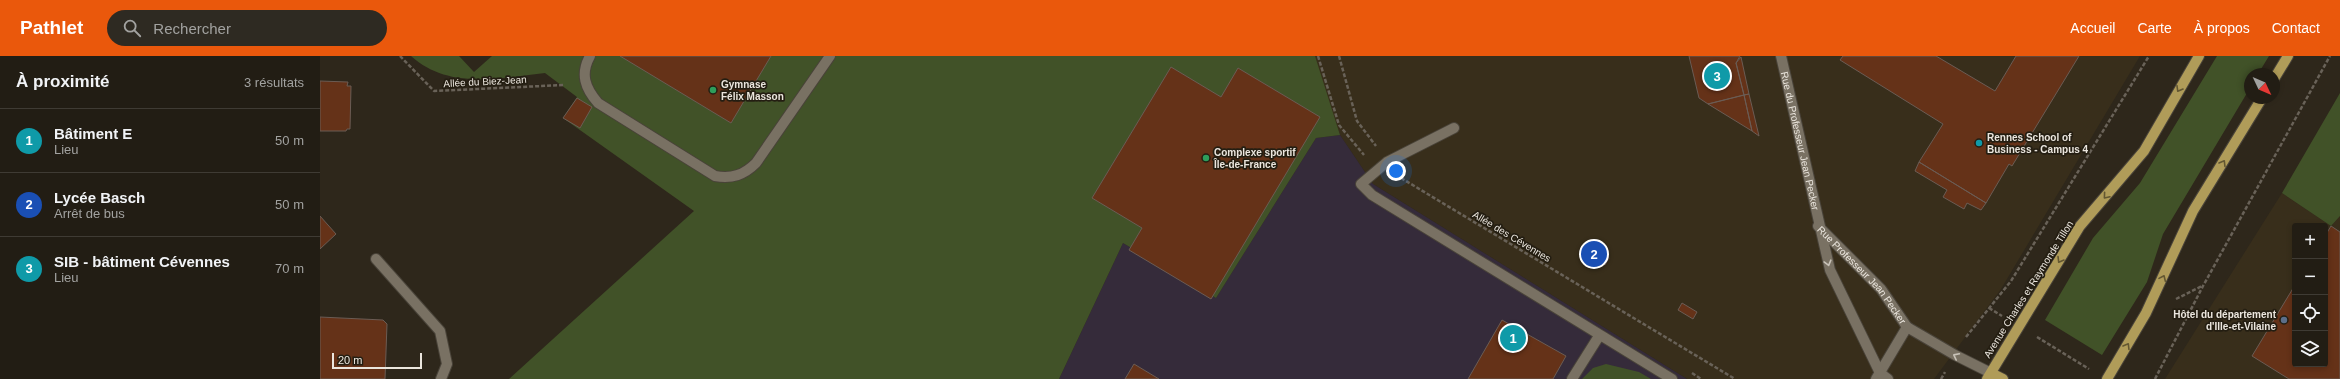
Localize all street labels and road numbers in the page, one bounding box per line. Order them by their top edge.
street label: Rue du Professeur Jean Pecker [1779,71,1821,212]
street label: Allée du Biez-Jean [443,74,527,89]
street label: Allée des Cévennes [1471,209,1553,264]
street label: Avenue Charles et Raymonde Tillon [1982,219,2075,360]
street label: Rue Professeur Jean Pecker [1815,224,1909,327]

